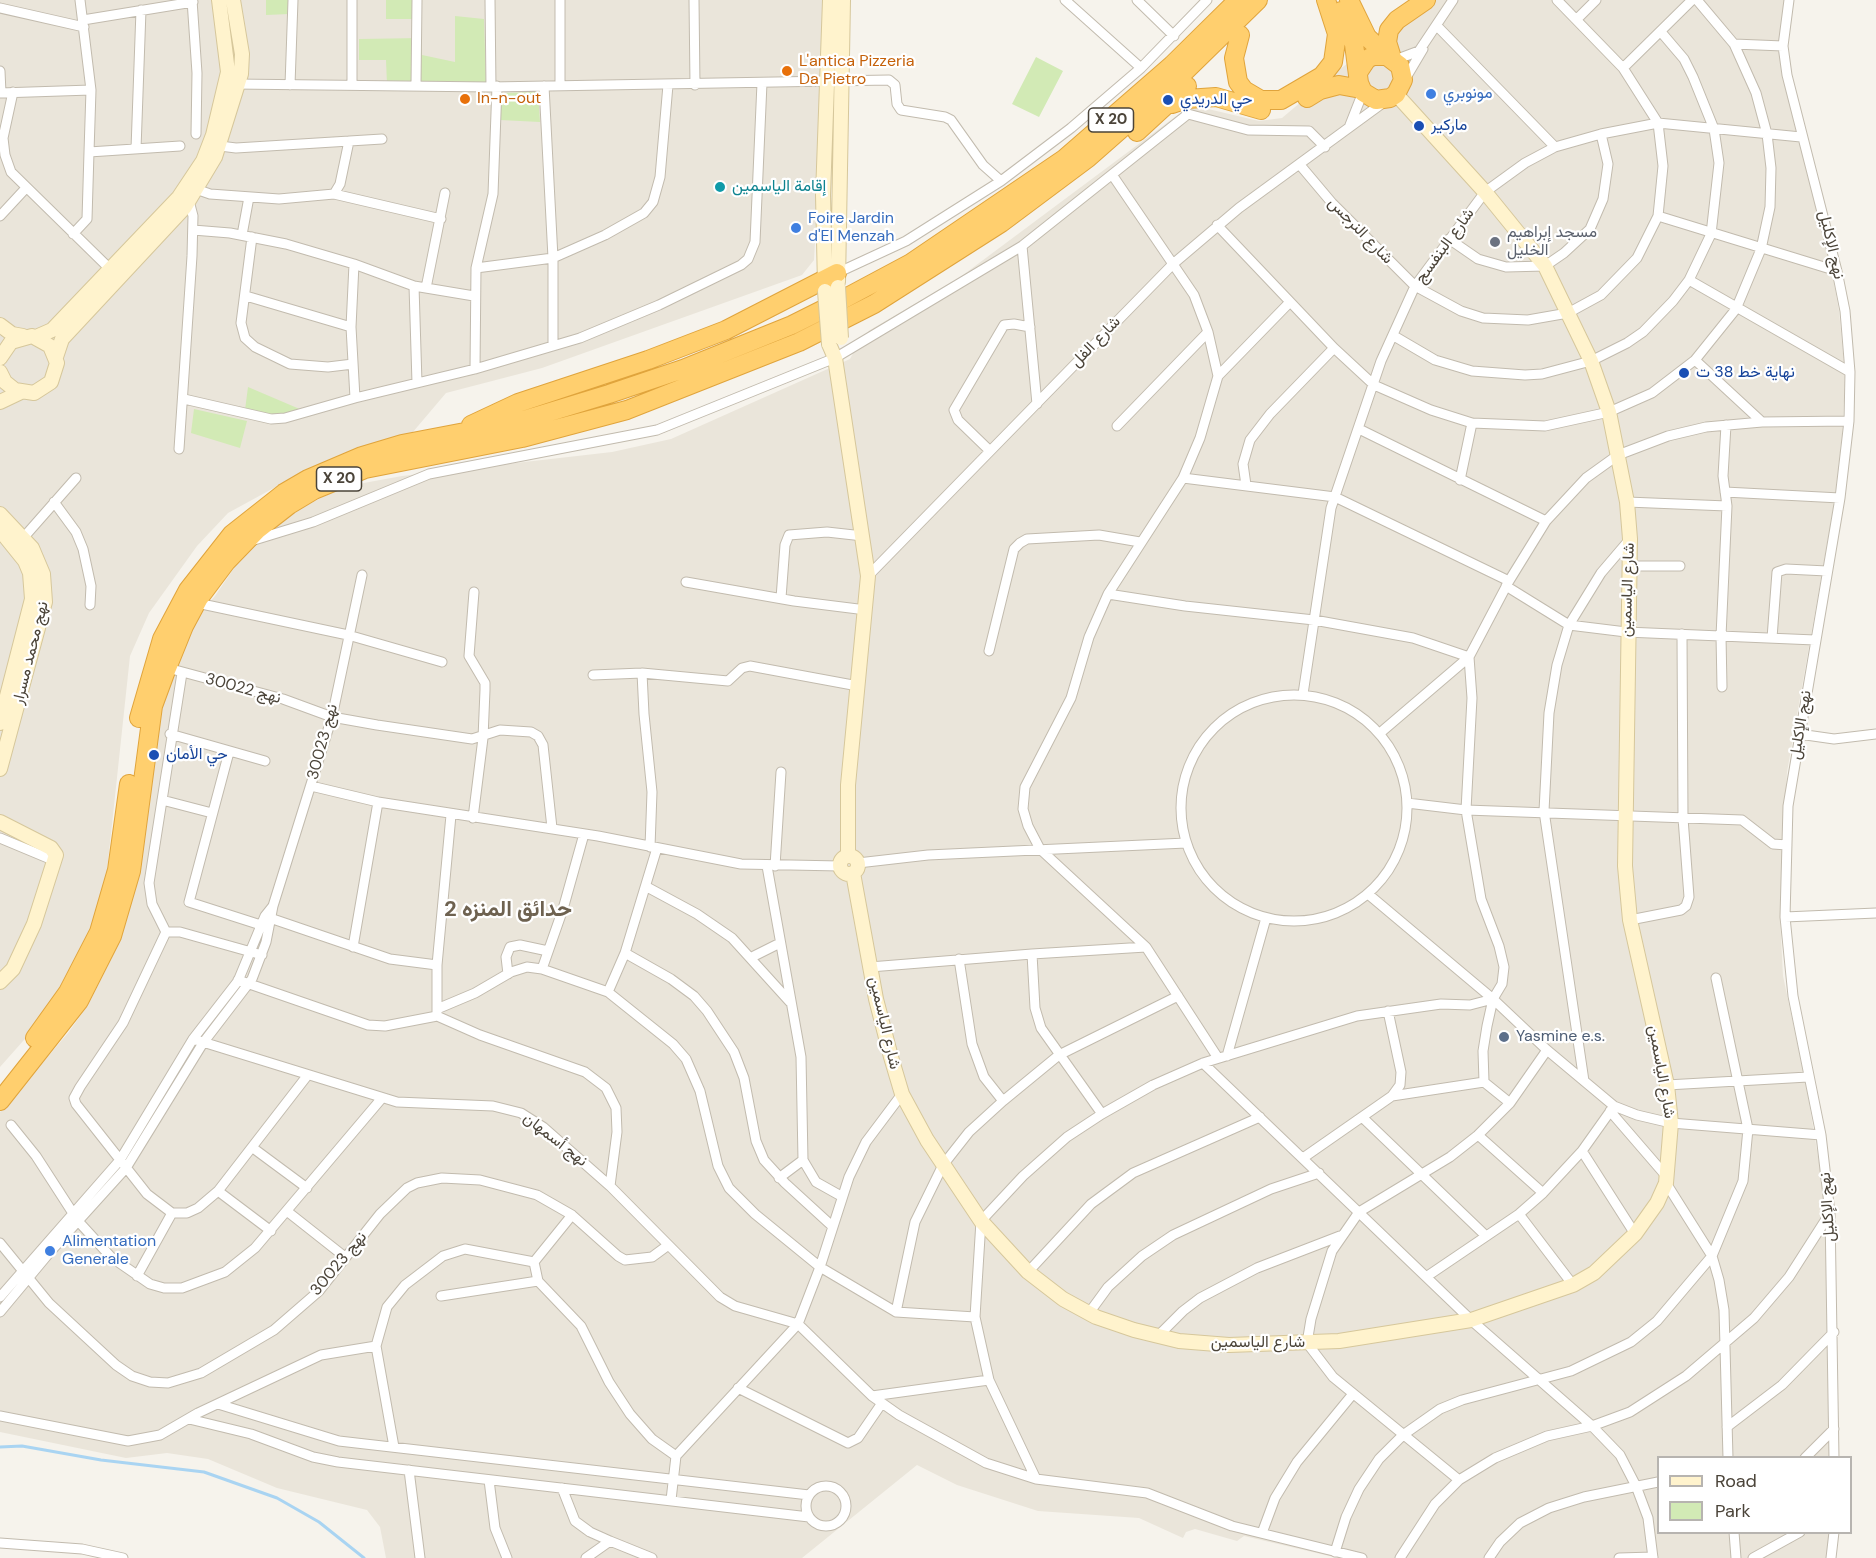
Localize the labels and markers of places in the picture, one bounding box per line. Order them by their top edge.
place label: L'antica Pizzeria Da Pietro [799,52,914,90]
marker: L'antica Pizzeria Da Pietro [780,64,794,78]
place label: مونوبري [1443,84,1493,104]
marker: مونوبري [1424,87,1438,101]
place label: In-n-out [477,89,541,109]
place label: حي الدريدي [1180,90,1252,110]
marker: In-n-out [458,92,472,106]
marker: حي الدريدي [1161,93,1175,107]
place label: ماركير [1431,116,1467,136]
marker: ماركير [1412,119,1426,133]
place label: إقامة الياسمين [732,177,826,197]
marker: إقامة الياسمين [713,180,727,194]
place label: Foire Jardin d'El Menzah [808,209,894,247]
marker: Foire Jardin d'El Menzah [789,221,803,235]
place label: مسجد إبراهيم الخليل [1507,223,1597,261]
marker: مسجد إبراهيم الخليل [1488,235,1502,249]
place label: نهاية خط 38 ت [1696,363,1795,383]
marker: نهاية خط 38 ت [1677,366,1691,380]
place label: حي الأمان [166,745,228,765]
marker: حي الأمان [147,748,161,762]
place label: Yasmine e.s. [1516,1027,1605,1047]
marker: Yasmine e.s. [1497,1030,1511,1044]
place label: Alimentation Generale [62,1232,156,1270]
marker: Alimentation Generale [43,1244,57,1258]

